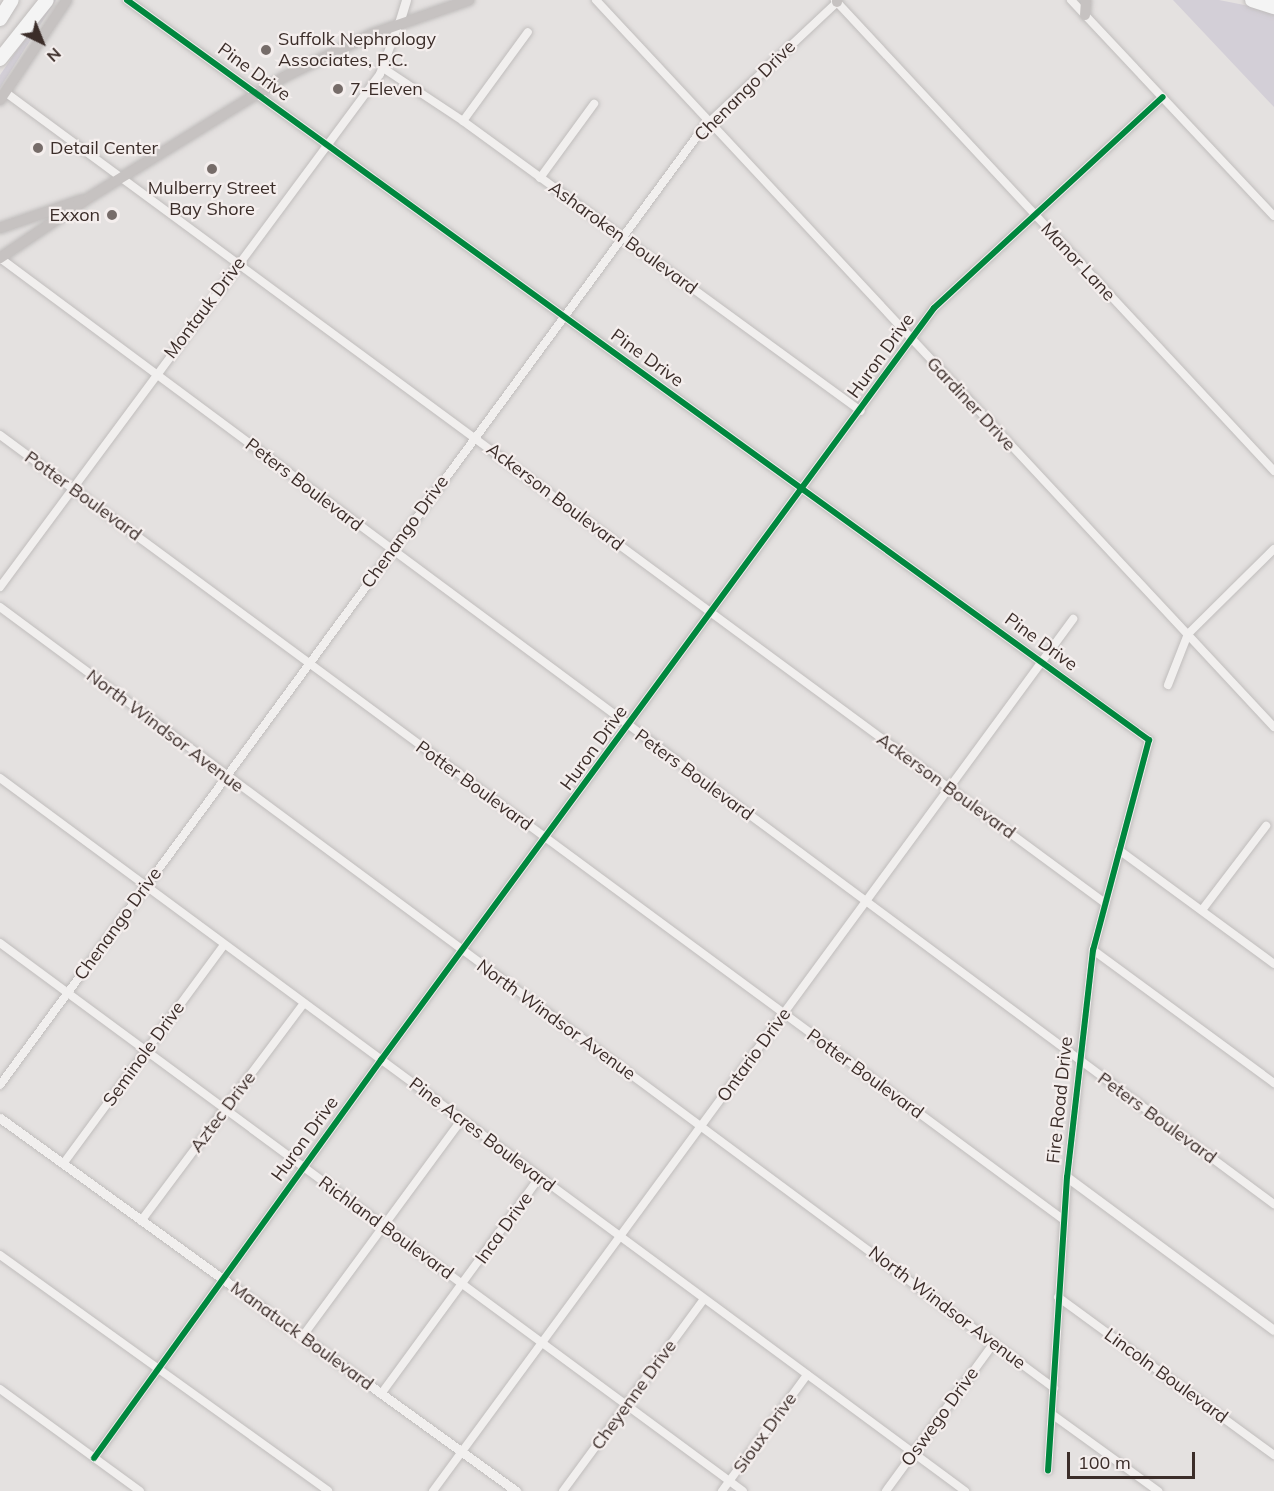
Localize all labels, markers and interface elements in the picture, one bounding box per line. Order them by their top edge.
north arrow [12,12,72,72]
place label: Suffolk Nephrology Associates, P.C. [278,29,436,72]
street label: Chenango Drive [690,36,800,146]
street label: Pine Drive [213,38,295,106]
marker: Suffolk Nephrology Associates, P.C. [259,43,273,57]
text: N [43,44,66,67]
place label: 7-Eleven [350,78,423,100]
marker: 7-Eleven [331,82,345,96]
place label: Detail Center [50,137,158,159]
marker: Detail Center [31,141,45,155]
marker: Mulberry Street Bay Shore [205,162,219,176]
street label: Asharoken Boulevard [544,177,702,299]
place label: Mulberry Street Bay Shore [148,178,276,220]
place label: Exxon [50,204,100,226]
marker: Exxon [105,208,119,222]
street label: Manor Lane [1036,218,1120,306]
street label: Montauk Drive [160,253,250,363]
street label: Huron Drive [843,309,919,403]
street label: Pine Drive [606,324,688,392]
street label: Gardiner Drive [922,353,1020,455]
street label: Peters Boulevard [241,434,367,536]
street label: Ackerson Boulevard [482,438,628,556]
street label: Potter Boulevard [20,446,146,546]
street label: Chenango Drive [357,472,453,592]
street label: Pine Drive [1000,608,1082,676]
street label: North Windsor Avenue [82,665,248,797]
street label: Huron Drive [556,701,632,795]
street label: Peters Boulevard [630,725,758,825]
street label: Ackerson Boulevard [872,728,1020,844]
street label: Potter Boulevard [411,736,537,836]
street label: Chenango Drive [70,864,166,984]
street label: North Windsor Avenue [472,955,640,1085]
street label: Seminole Drive [99,997,189,1111]
street label: Ontario Drive [713,1004,795,1106]
street label: Potter Boulevard [802,1024,928,1124]
street label: Fire Road Drive [1043,1035,1077,1165]
street label: Aztec Drive [186,1067,260,1157]
street label: Peters Boulevard [1093,1068,1221,1168]
street label: Pine Acres Boulevard [405,1073,559,1197]
street label: Huron Drive [267,1092,343,1186]
street label: Richland Boulevard [314,1172,458,1284]
street label: Inca Drive [471,1188,537,1268]
street label: North Windsor Avenue [864,1242,1030,1374]
street label: Manatuck Boulevard [226,1277,378,1395]
street label: Lincoln Boulevard [1100,1324,1232,1428]
street label: Cheyenne Drive [587,1336,681,1454]
street label: Oswego Drive [897,1363,983,1471]
street label: Sioux Drive [729,1389,801,1477]
scale bar [1070,1440,1198,1478]
text: 100 m [1078,1451,1131,1474]

